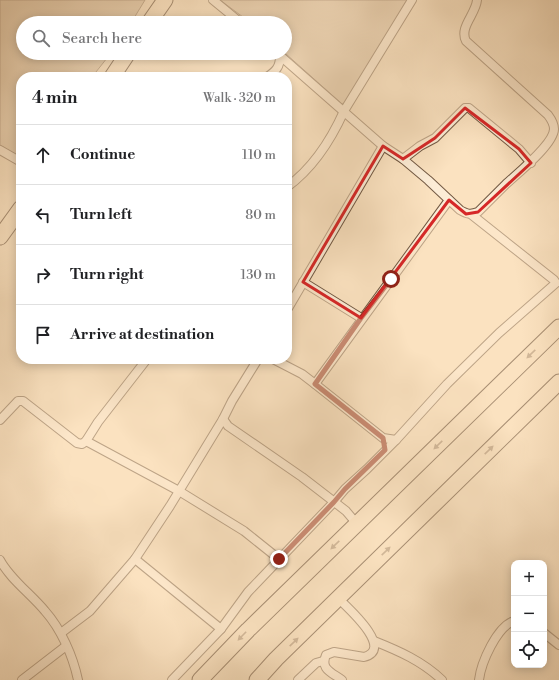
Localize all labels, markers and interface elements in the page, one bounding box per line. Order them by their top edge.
search box [16,16,292,60]
icon: search [30,27,52,49]
text: Search here [62,29,142,48]
text: 4 min [32,87,77,109]
text: Walk · 320 m [203,90,276,106]
icon: ahead [32,144,54,166]
text: Continue [70,145,135,164]
text: 110 m [242,147,276,163]
icon: left [32,204,54,226]
text: Turn left [70,205,132,224]
text: 80 m [245,207,276,223]
icon: right [32,264,54,286]
text: Turn right [70,265,144,284]
text: 130 m [241,267,276,283]
route start [382,270,400,288]
icon: arrive [32,324,54,346]
text: Arrive at destination [70,325,214,344]
one-way arrow [526,349,536,359]
one-way arrow [433,440,443,450]
one-way arrow [484,445,494,455]
one-way arrow [330,540,340,550]
one-way arrow [381,546,391,556]
route end [270,550,288,568]
map controls [511,560,547,668]
button: + [511,560,547,596]
button: − [511,596,547,632]
one-way arrow [237,631,247,641]
button: locate [511,632,547,668]
one-way arrow [289,637,299,647]

